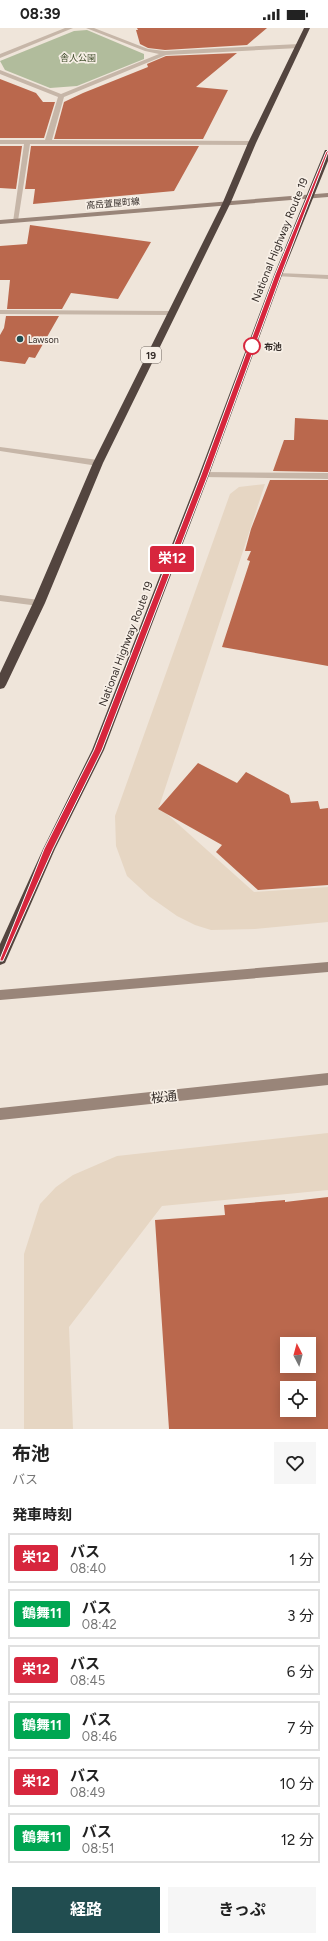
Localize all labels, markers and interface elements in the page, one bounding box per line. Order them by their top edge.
text: 08:39 [20,5,60,23]
park label: 舎人公園 [60,52,96,63]
street label: National Highway Route 19 [249,176,311,304]
street label: 高岳萱屋町線 [86,195,141,211]
marker: Lawson [15,334,25,344]
place label: Lawson [28,334,59,345]
marker: 布池 [243,337,261,355]
place label: 布池 [264,341,282,352]
road number: 19 [141,347,161,363]
line badge: 栄12 [149,546,195,572]
text: 栄12 [158,550,186,567]
street label: National Highway Route 19 [96,580,156,708]
street label: 桜通 [150,1088,178,1106]
north arrow [280,1337,316,1373]
map controls [280,1337,316,1417]
button: locate [280,1381,316,1417]
text: 布池 [12,1442,50,1465]
button: heart [274,1442,316,1484]
text: バス [12,1472,38,1487]
text: 発車時刻 [12,1506,72,1524]
text: バス [70,1543,100,1561]
text: 栄12 [22,1549,50,1566]
text: 1 分 [289,1551,314,1569]
text: 08:40 [70,1561,106,1576]
text: バス [82,1599,112,1617]
text: 鶴舞11 [22,1605,62,1622]
text: 3 分 [287,1607,314,1625]
text: 08:42 [82,1617,117,1632]
text: バス [70,1655,100,1673]
text: 栄12 [22,1661,50,1678]
text: 6 分 [287,1663,314,1681]
text: 08:45 [70,1673,105,1688]
text: バス [82,1711,112,1729]
text: 鶴舞11 [22,1717,62,1734]
text: 7 分 [287,1719,314,1737]
text: 08:46 [82,1729,117,1744]
text: バス [70,1767,100,1785]
text: 栄12 [22,1773,50,1790]
text: 10 分 [279,1775,314,1793]
text: 08:49 [70,1785,105,1800]
text: バス [82,1823,112,1841]
text: 鶴舞11 [22,1829,62,1846]
text: 12 分 [281,1831,314,1849]
text: 08:51 [82,1841,114,1856]
button: 経路 [12,1887,160,1933]
button: きっぷ [168,1887,316,1933]

